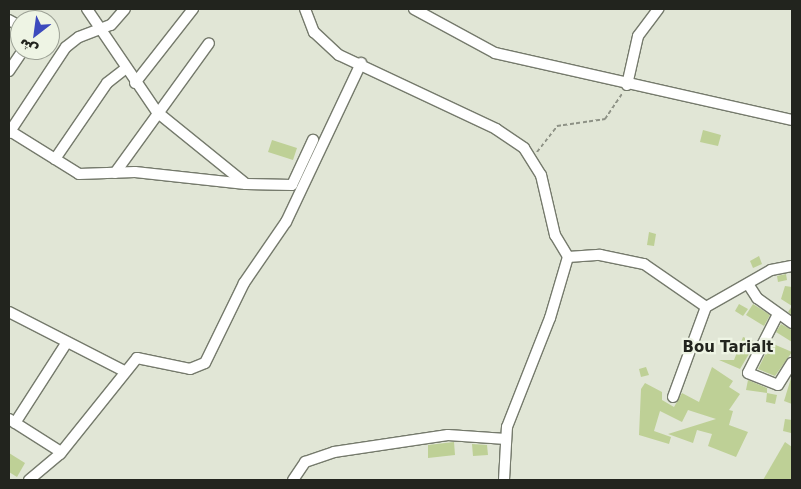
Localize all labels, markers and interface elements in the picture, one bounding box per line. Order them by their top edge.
north arrow [10,10,60,60]
text: ش [16,35,40,59]
district label: Bou Tarialt [682,339,774,357]

